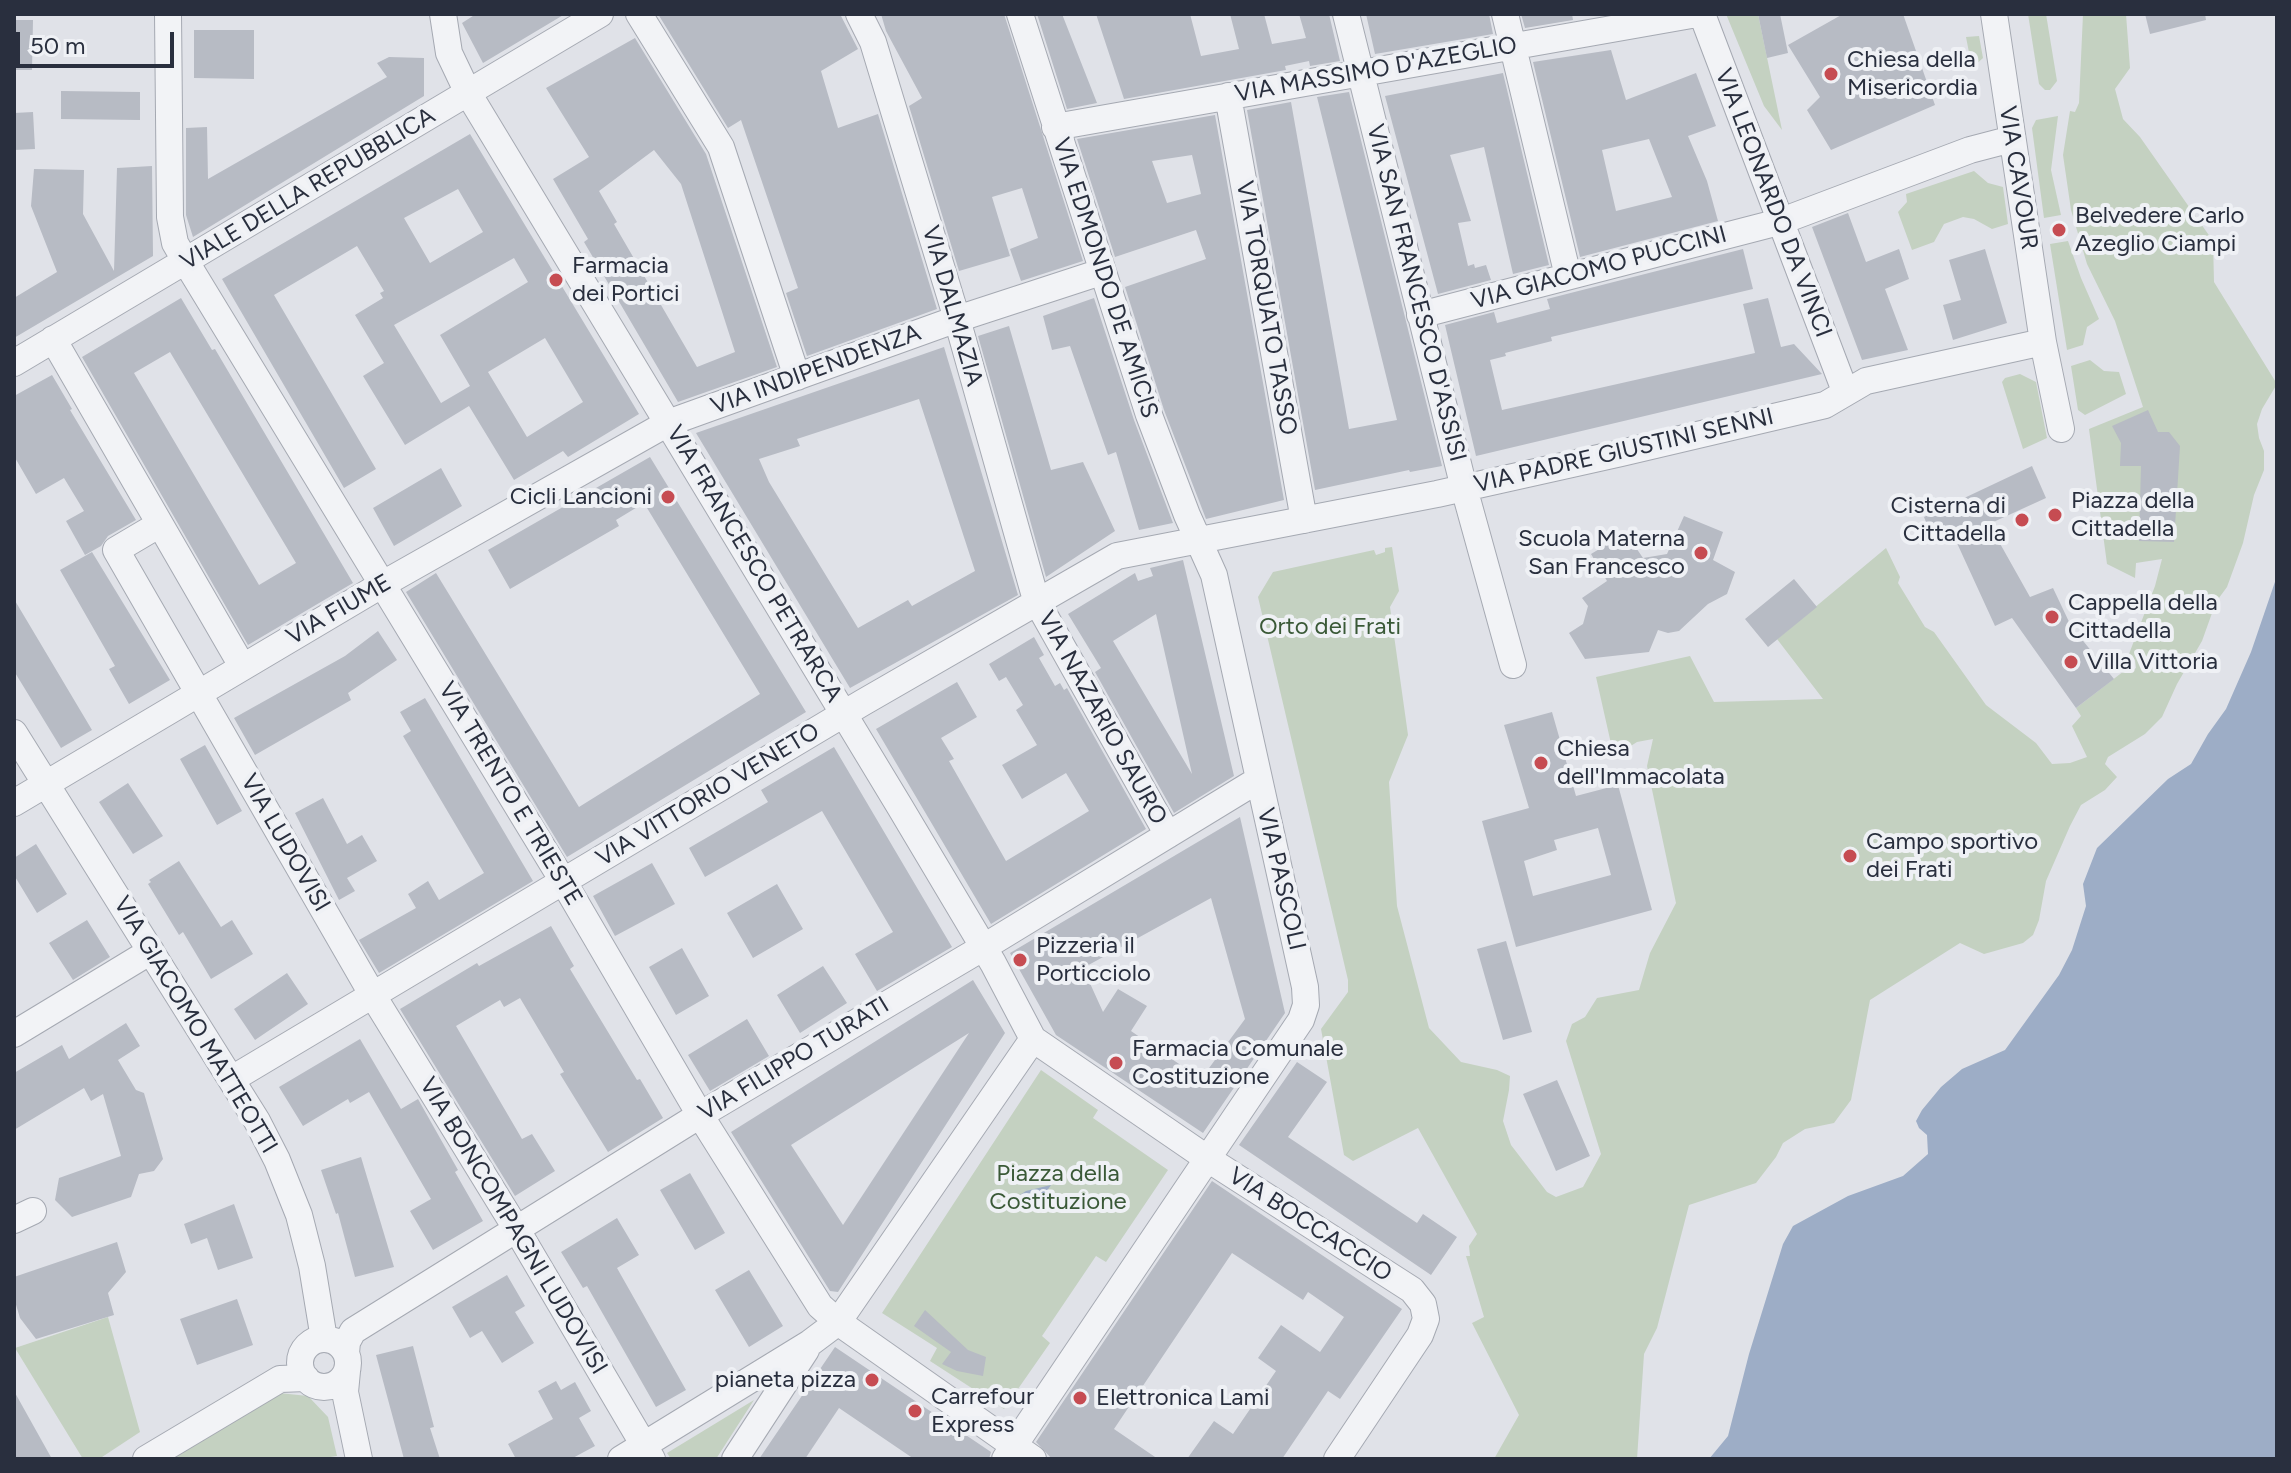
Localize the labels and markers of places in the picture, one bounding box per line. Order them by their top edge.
place label: Chiesa della Misericordia [1847,46,1978,102]
marker: Chiesa della Misericordia [1822,65,1840,83]
place label: Belvedere Carlo Azeglio Ciampi [2075,202,2245,258]
marker: Belvedere Carlo Azeglio Ciampi [2050,221,2068,239]
place label: Farmacia dei Portici [572,252,680,308]
marker: Farmacia dei Portici [547,271,565,289]
place label: Cicli Lancioni [510,483,652,511]
place label: Piazza della Cittadella [2071,487,2194,543]
marker: Cicli Lancioni [659,488,677,506]
place label: Cisterna di Cittadella [1891,492,2006,548]
marker: Piazza della Cittadella [2046,506,2064,524]
marker: Cisterna di Cittadella [2013,511,2031,529]
place label: Scuola Materna San Francesco [1518,525,1685,581]
marker: Scuola Materna San Francesco [1692,544,1710,562]
place label: Cappella della Cittadella [2068,589,2218,645]
marker: Cappella della Cittadella [2043,608,2061,626]
place label: Villa Vittoria [2087,648,2218,676]
marker: Villa Vittoria [2062,653,2080,671]
place label: Chiesa dell'Immacolata [1557,735,1725,791]
marker: Chiesa dell'Immacolata [1532,754,1550,772]
place label: Campo sportivo dei Frati [1866,828,2038,884]
marker: Campo sportivo dei Frati [1841,847,1859,865]
place label: Pizzeria il Porticciolo [1036,932,1151,988]
marker: Pizzeria il Porticciolo [1011,951,1029,969]
place label: Farmacia Comunale Costituzione [1132,1035,1344,1091]
marker: Farmacia Comunale Costituzione [1107,1054,1125,1072]
place label: pianeta pizza [715,1366,856,1394]
marker: pianeta pizza [863,1371,881,1389]
place label: Carrefour Express [931,1383,1034,1439]
place label: Elettronica Lami [1096,1384,1270,1412]
marker: Elettronica Lami [1071,1389,1089,1407]
marker: Carrefour Express [906,1402,924,1420]

